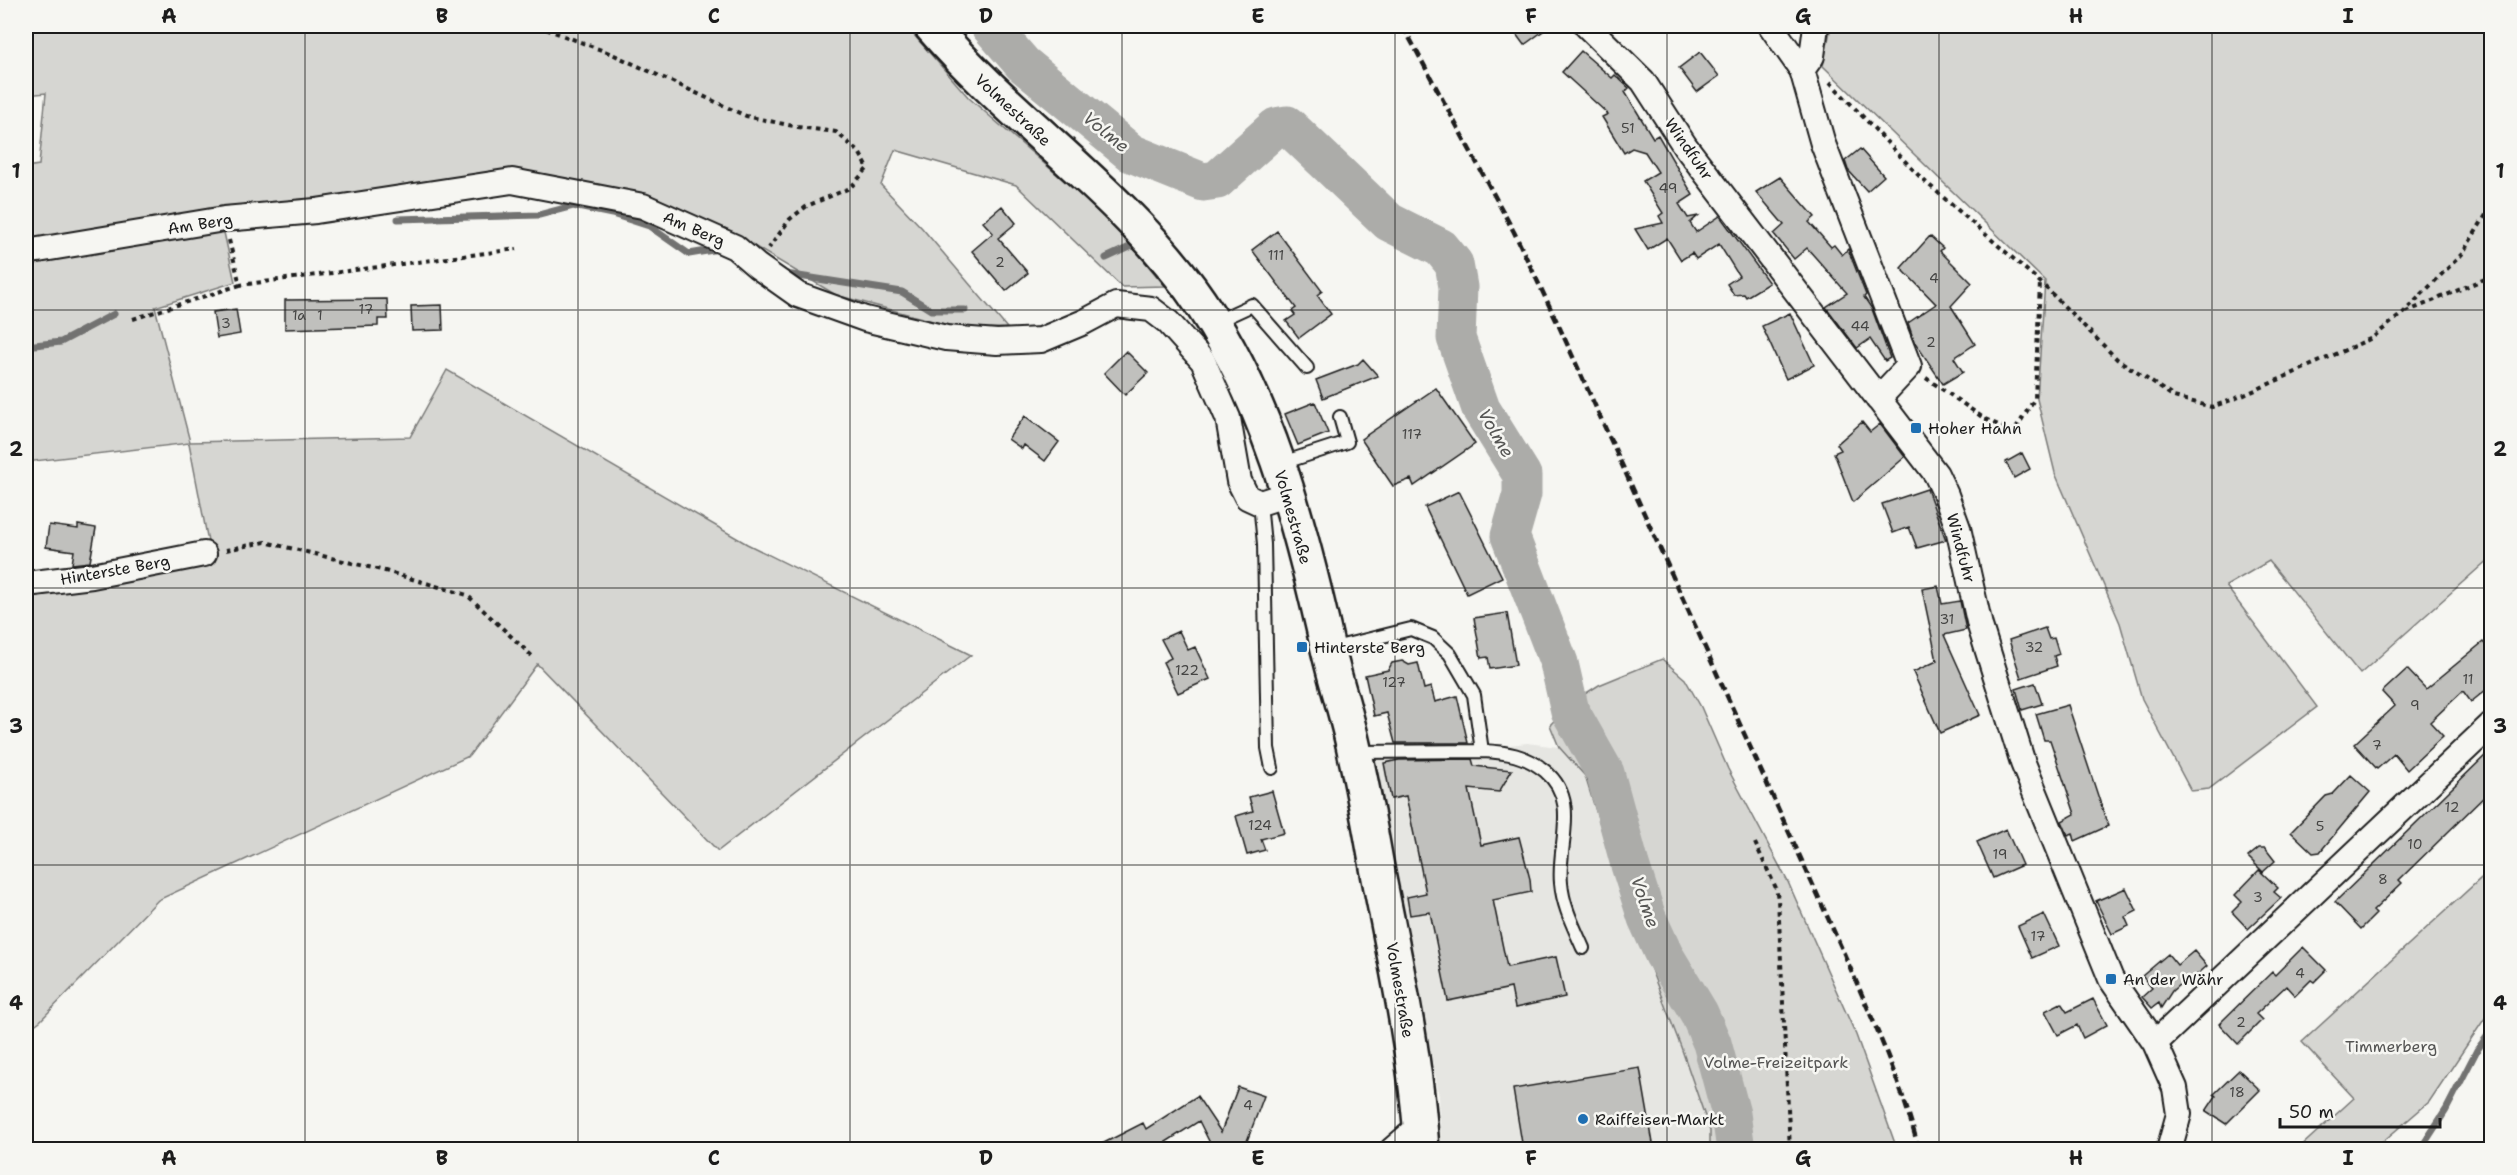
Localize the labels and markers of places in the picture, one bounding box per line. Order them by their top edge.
place label: Hoher Hahn [1928,418,2022,439]
marker: Hoher Hahn [1909,421,1923,435]
place label: Hinterste Berg [1314,637,1425,658]
marker: Hinterste Berg [1295,640,1309,654]
place label: An der Währ [2123,969,2224,990]
marker: An der Währ [2104,972,2118,986]
place label: Raiffeisen-Markt [1595,1109,1725,1130]
marker: Raiffeisen-Markt [1576,1112,1590,1126]

